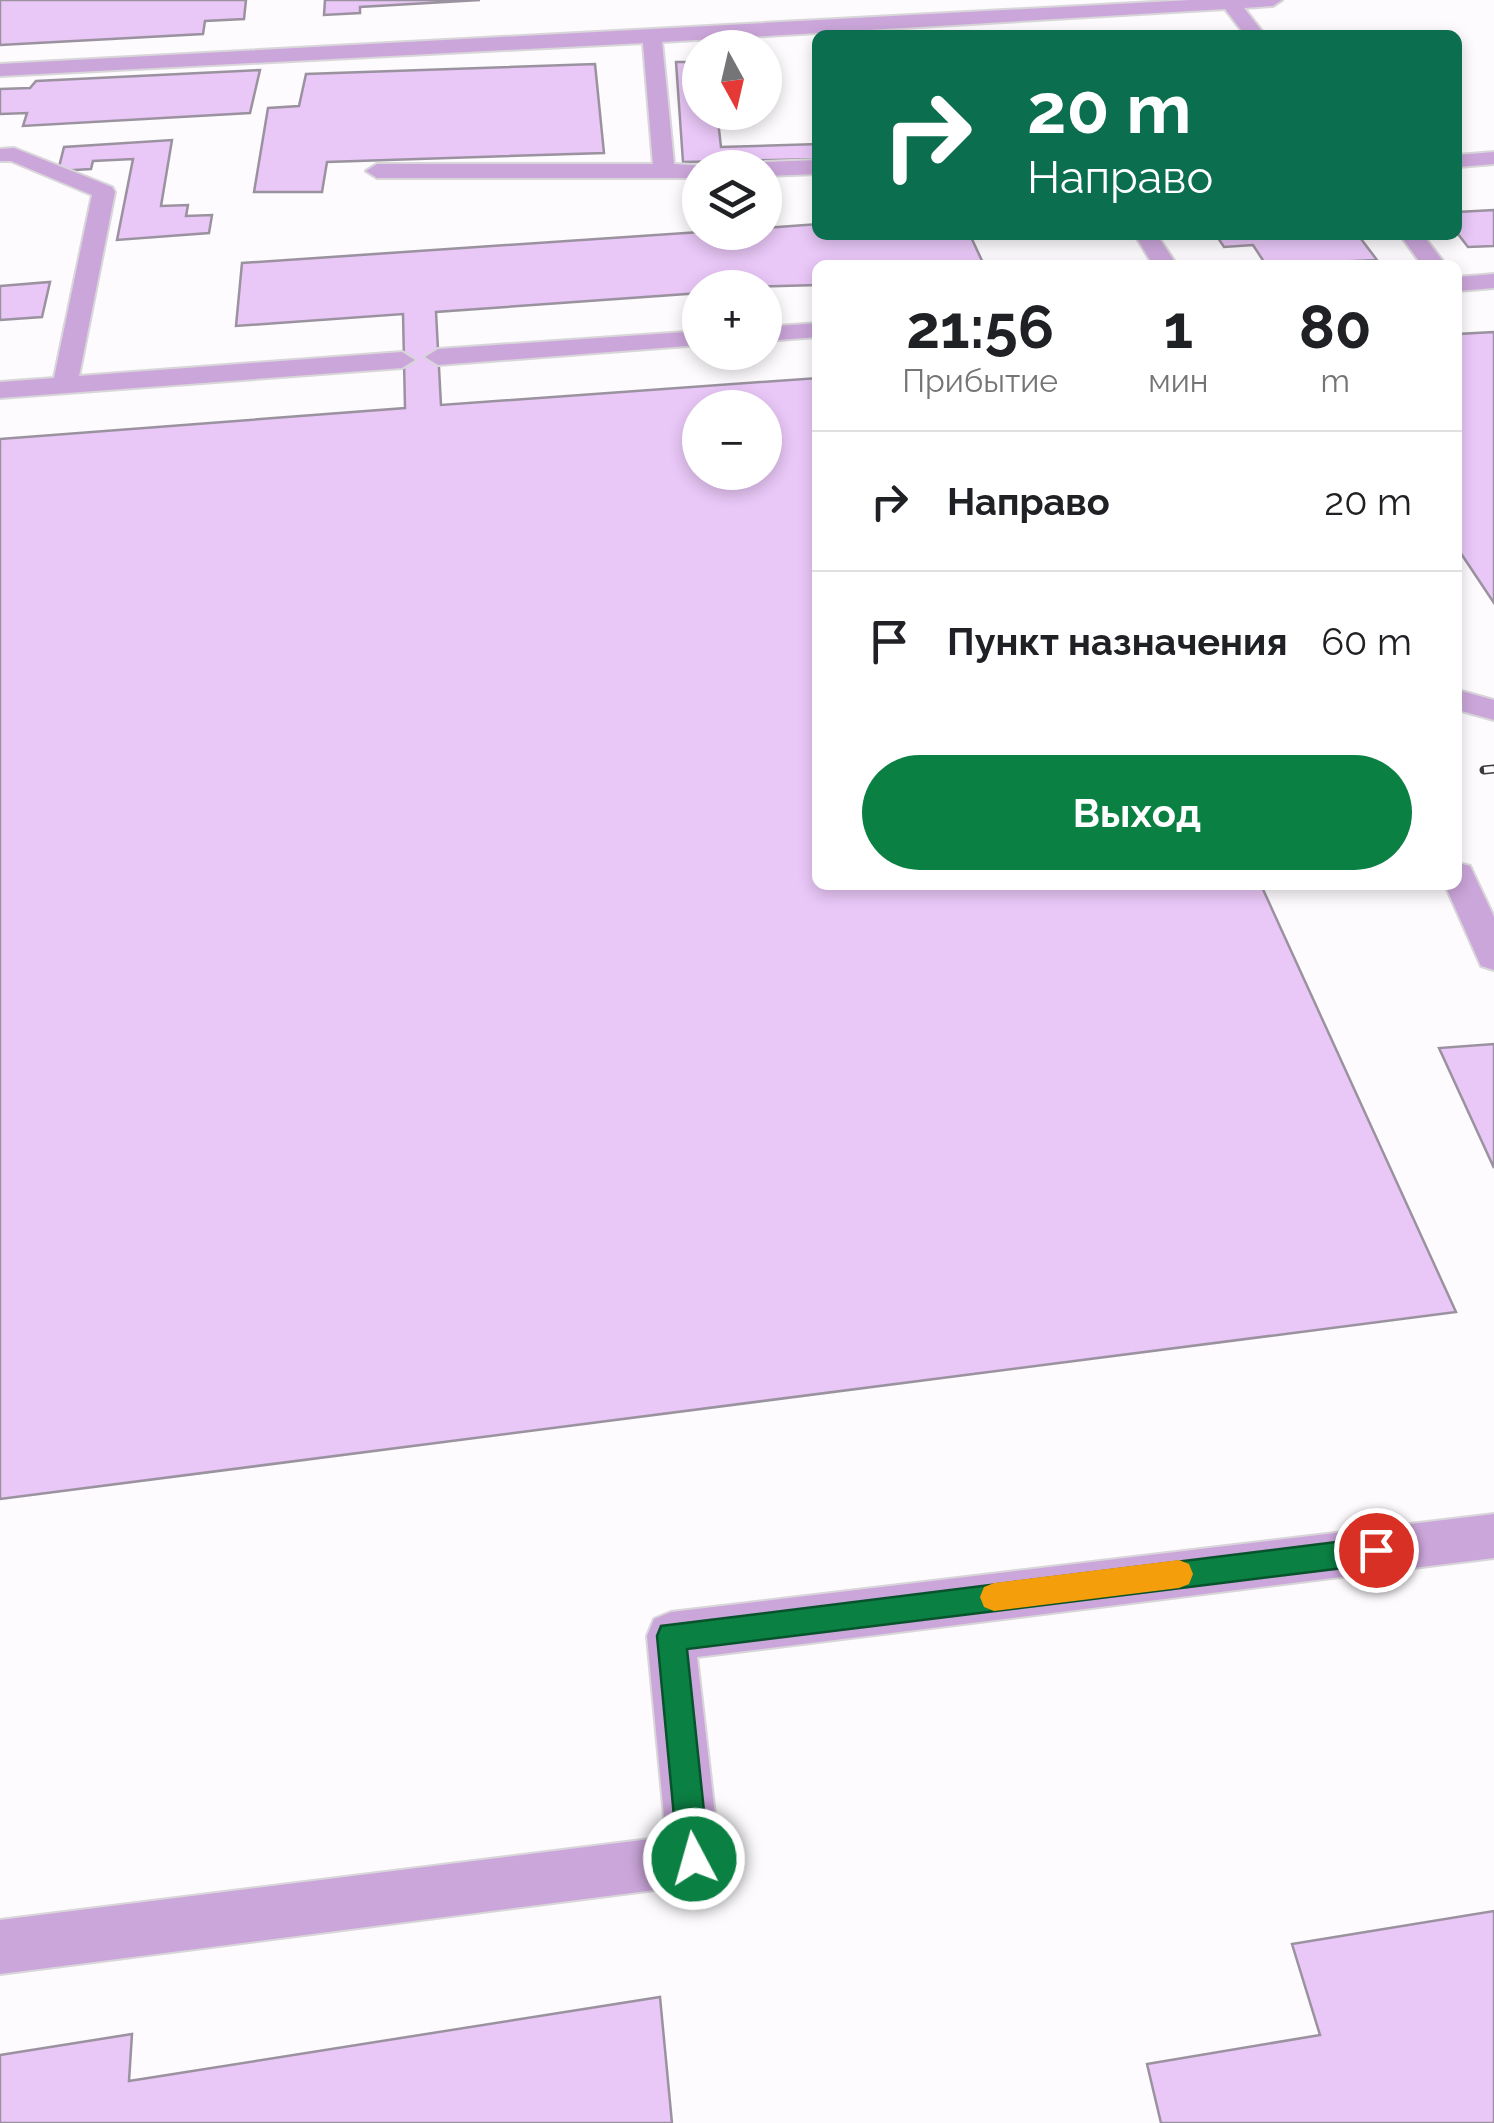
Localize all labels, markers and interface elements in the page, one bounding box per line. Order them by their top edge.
north arrow [682,30,782,130]
map controls [682,30,782,490]
text: 20 m [1027,67,1191,149]
icon: right [862,70,992,200]
button: layers [682,150,782,250]
text: Направо [1027,151,1213,204]
button: + [682,270,782,370]
text: 21:56 [906,292,1054,362]
text: 1 [1164,292,1193,362]
text: 80 [1299,292,1372,362]
text: Прибытие [902,362,1058,399]
text: мин [1148,362,1208,399]
text: m [1320,362,1350,399]
button: − [682,390,782,490]
icon: right [862,474,917,529]
text: Направо [947,479,1110,524]
text: 20 m [1324,479,1412,524]
icon: arrive [862,614,917,669]
text: Пункт назначения [947,619,1288,664]
text: 60 m [1321,619,1412,664]
button: Выход [862,755,1412,870]
pin [1334,1508,1419,1593]
icon: arrive [1349,1523,1404,1578]
position arrow [642,1807,746,1911]

